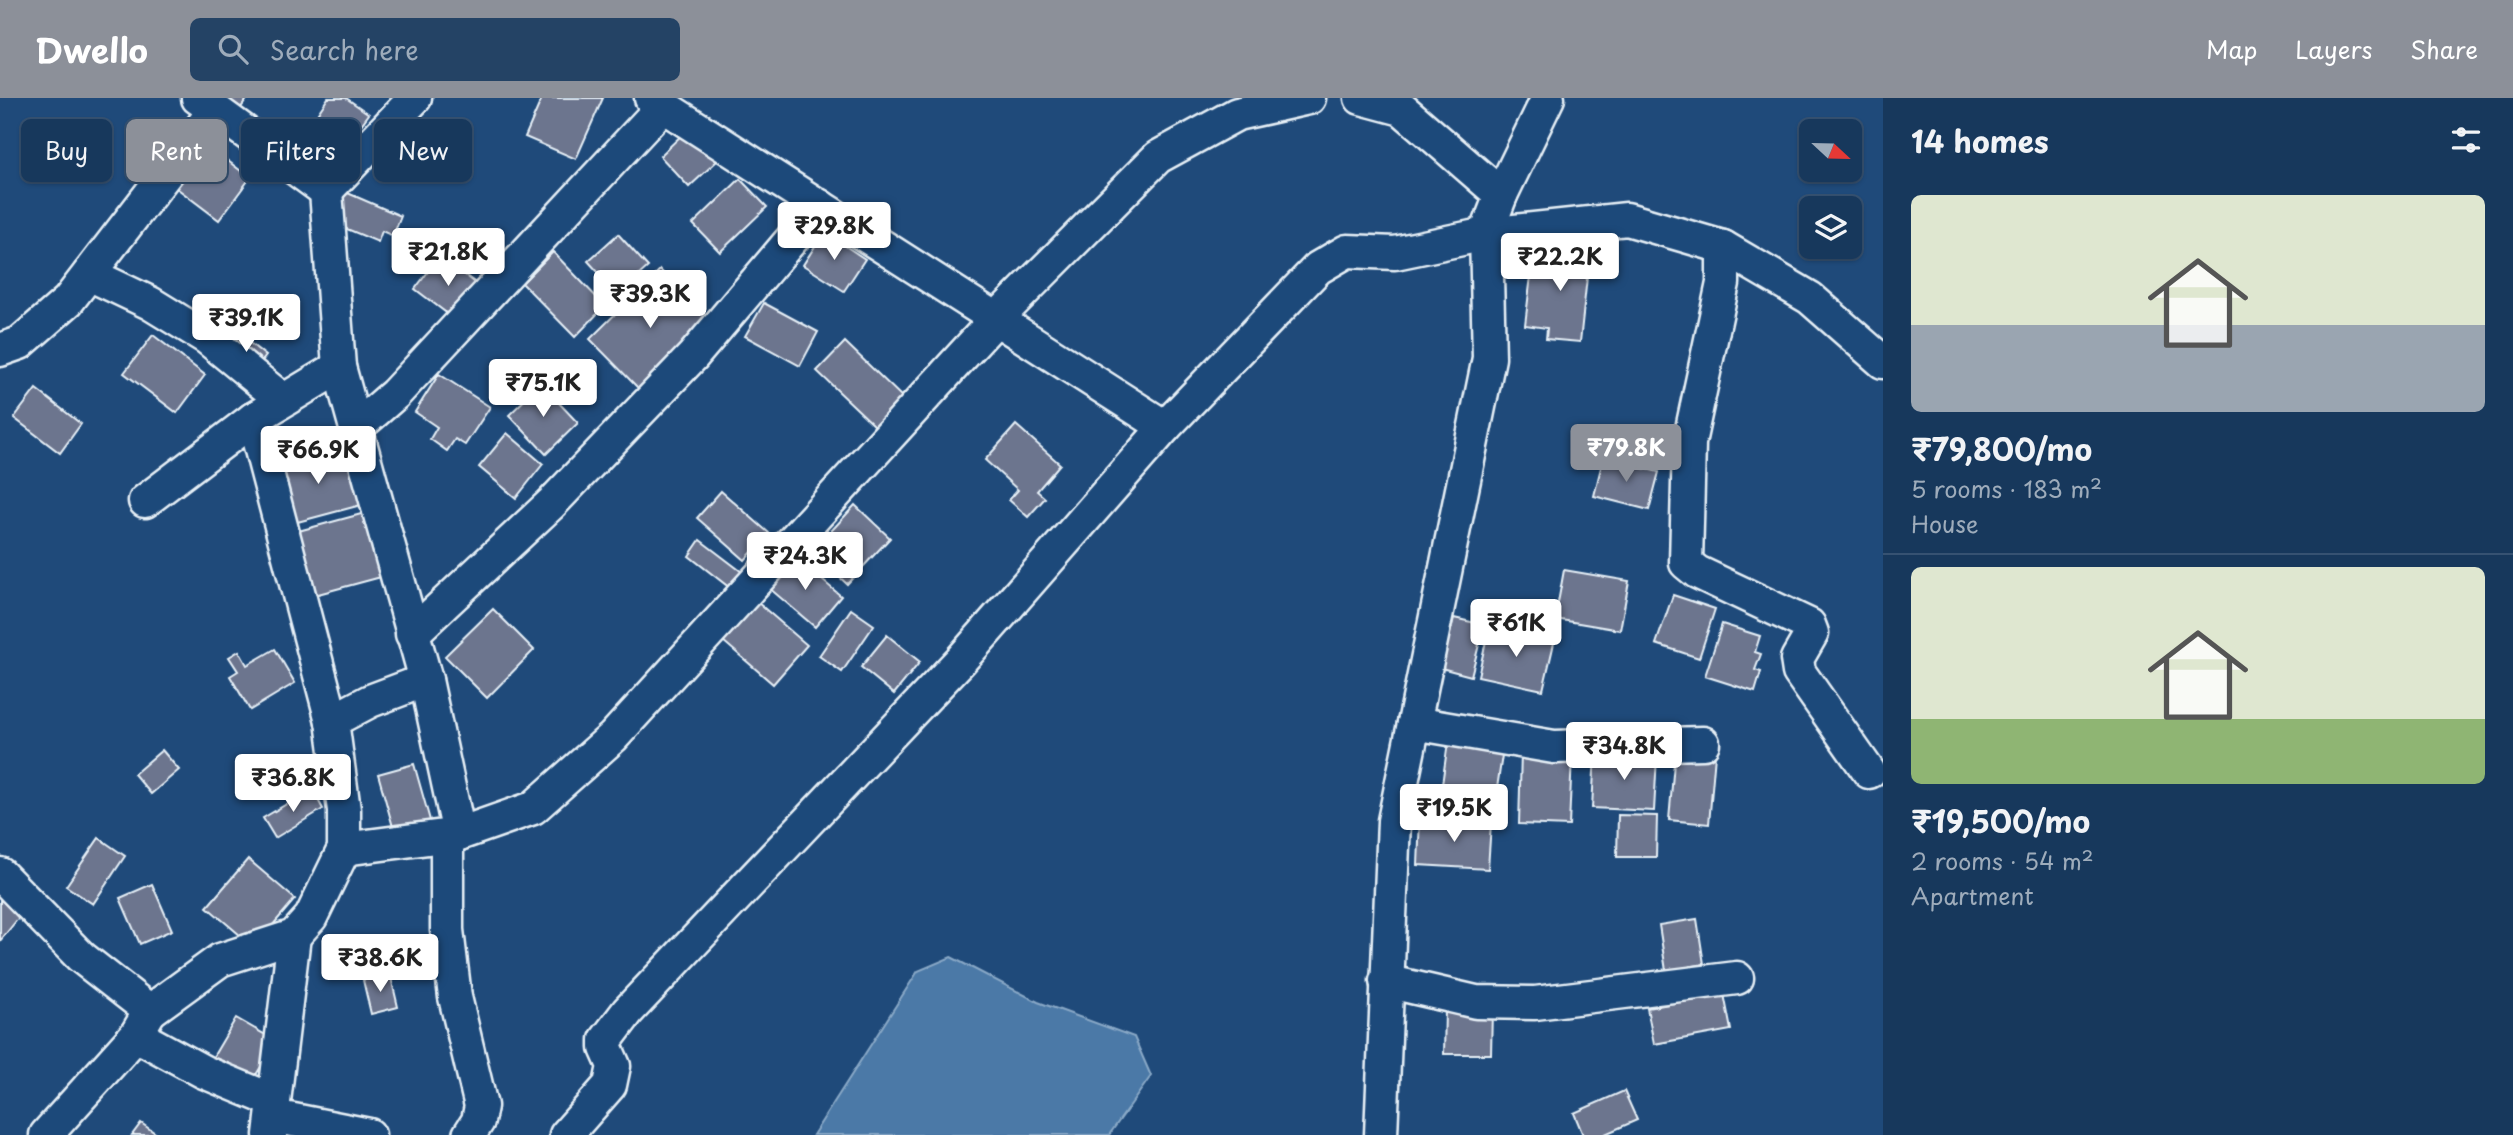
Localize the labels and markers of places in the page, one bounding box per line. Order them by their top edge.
pin: ₹29.8K [777,202,891,262]
pin: ₹21.8K [391,228,505,288]
pin: ₹22.2K [1503,234,1617,293]
pin: ₹39.3K [593,271,707,330]
pin: ₹39.1K [189,294,303,354]
pin: ₹75.1K [486,360,600,419]
pin: ₹79.8K [1569,424,1683,484]
pin: ₹66.9K [261,426,375,486]
pin: ₹24.3K [748,532,862,592]
pin: ₹61K [1475,600,1557,659]
pin: ₹34.8K [1567,722,1681,782]
pin: ₹36.8K [236,754,350,814]
pin: ₹19.5K [1397,784,1511,844]
pin: ₹38.6K [323,934,437,994]

